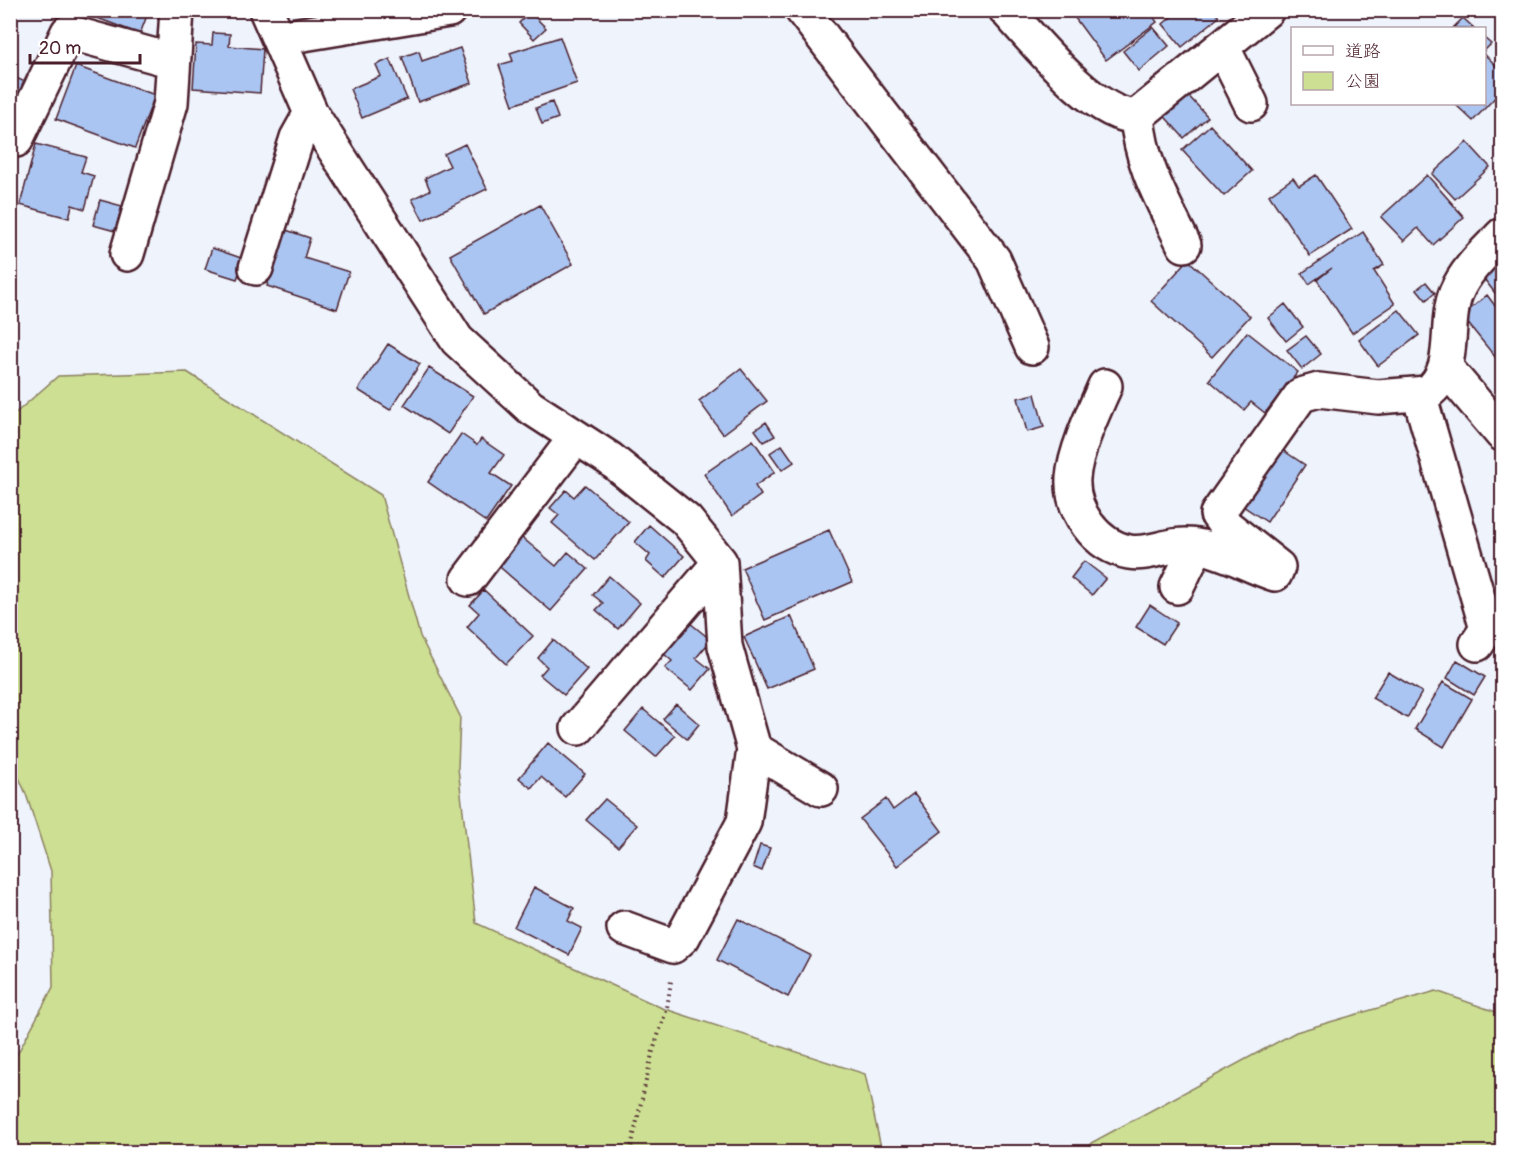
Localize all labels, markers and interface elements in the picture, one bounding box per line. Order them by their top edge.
scale bar [30,27,140,65]
legend [1291,27,1486,105]
text: 20 m [39,37,81,60]
text: 道路 [1345,40,1381,63]
text: 公園 [1345,70,1381,93]

